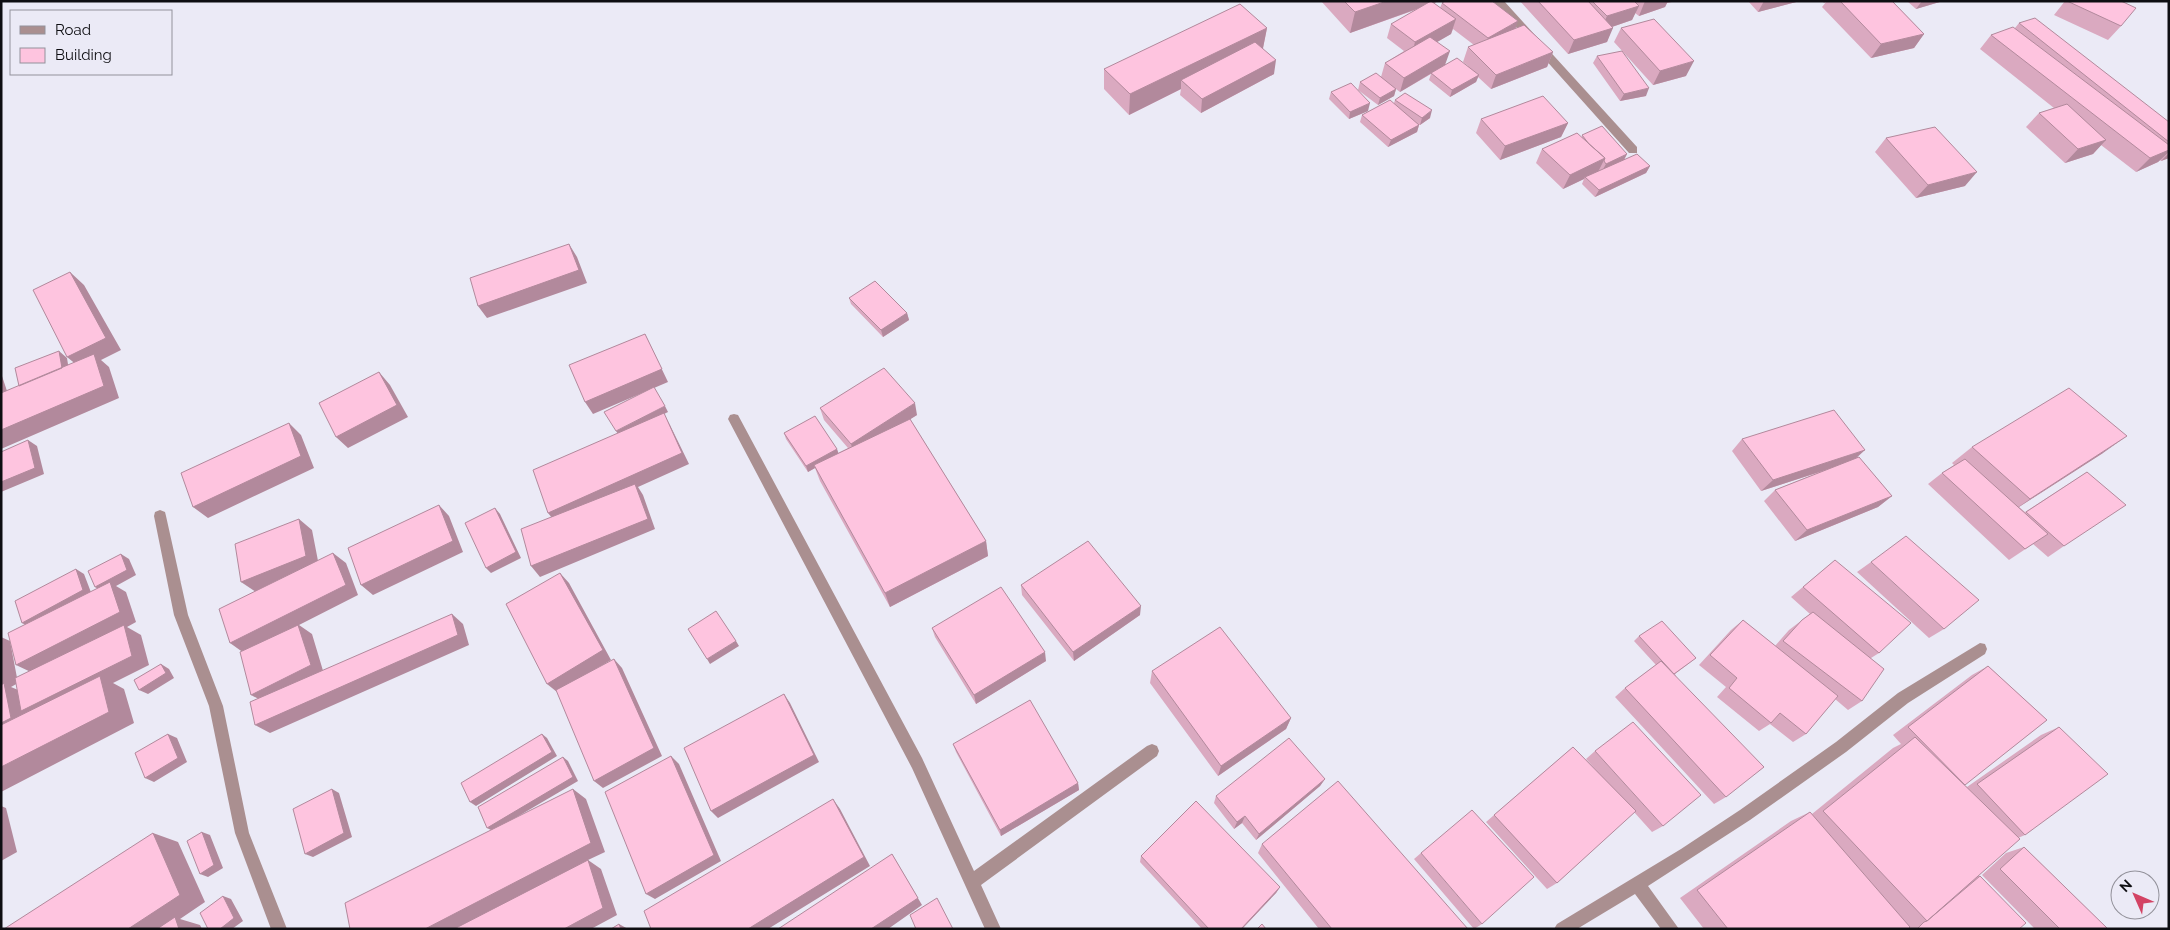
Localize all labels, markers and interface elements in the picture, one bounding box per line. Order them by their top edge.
legend [10,10,172,75]
text: Road [55,21,91,39]
text: Building [55,46,112,64]
north arrow [2110,870,2160,920]
text: N [2116,876,2135,895]

